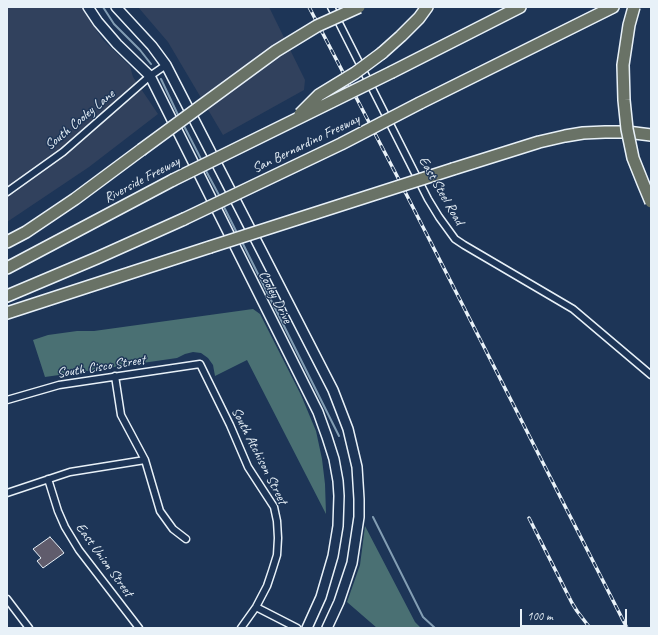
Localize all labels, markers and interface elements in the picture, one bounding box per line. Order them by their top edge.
street label: South Cooley Lane [42,86,118,154]
street label: San Bernardino Freeway [250,111,362,177]
street label: Riverside Freeway [101,153,183,207]
street label: East Steel Road [415,154,467,228]
street label: Cooley Drive [255,268,295,326]
street label: South Cisco Street [56,352,146,382]
street label: South Atchison Street [227,405,291,507]
street label: East Union Street [72,520,136,600]
scale bar [522,601,629,627]
text: 100 m [527,608,553,624]

